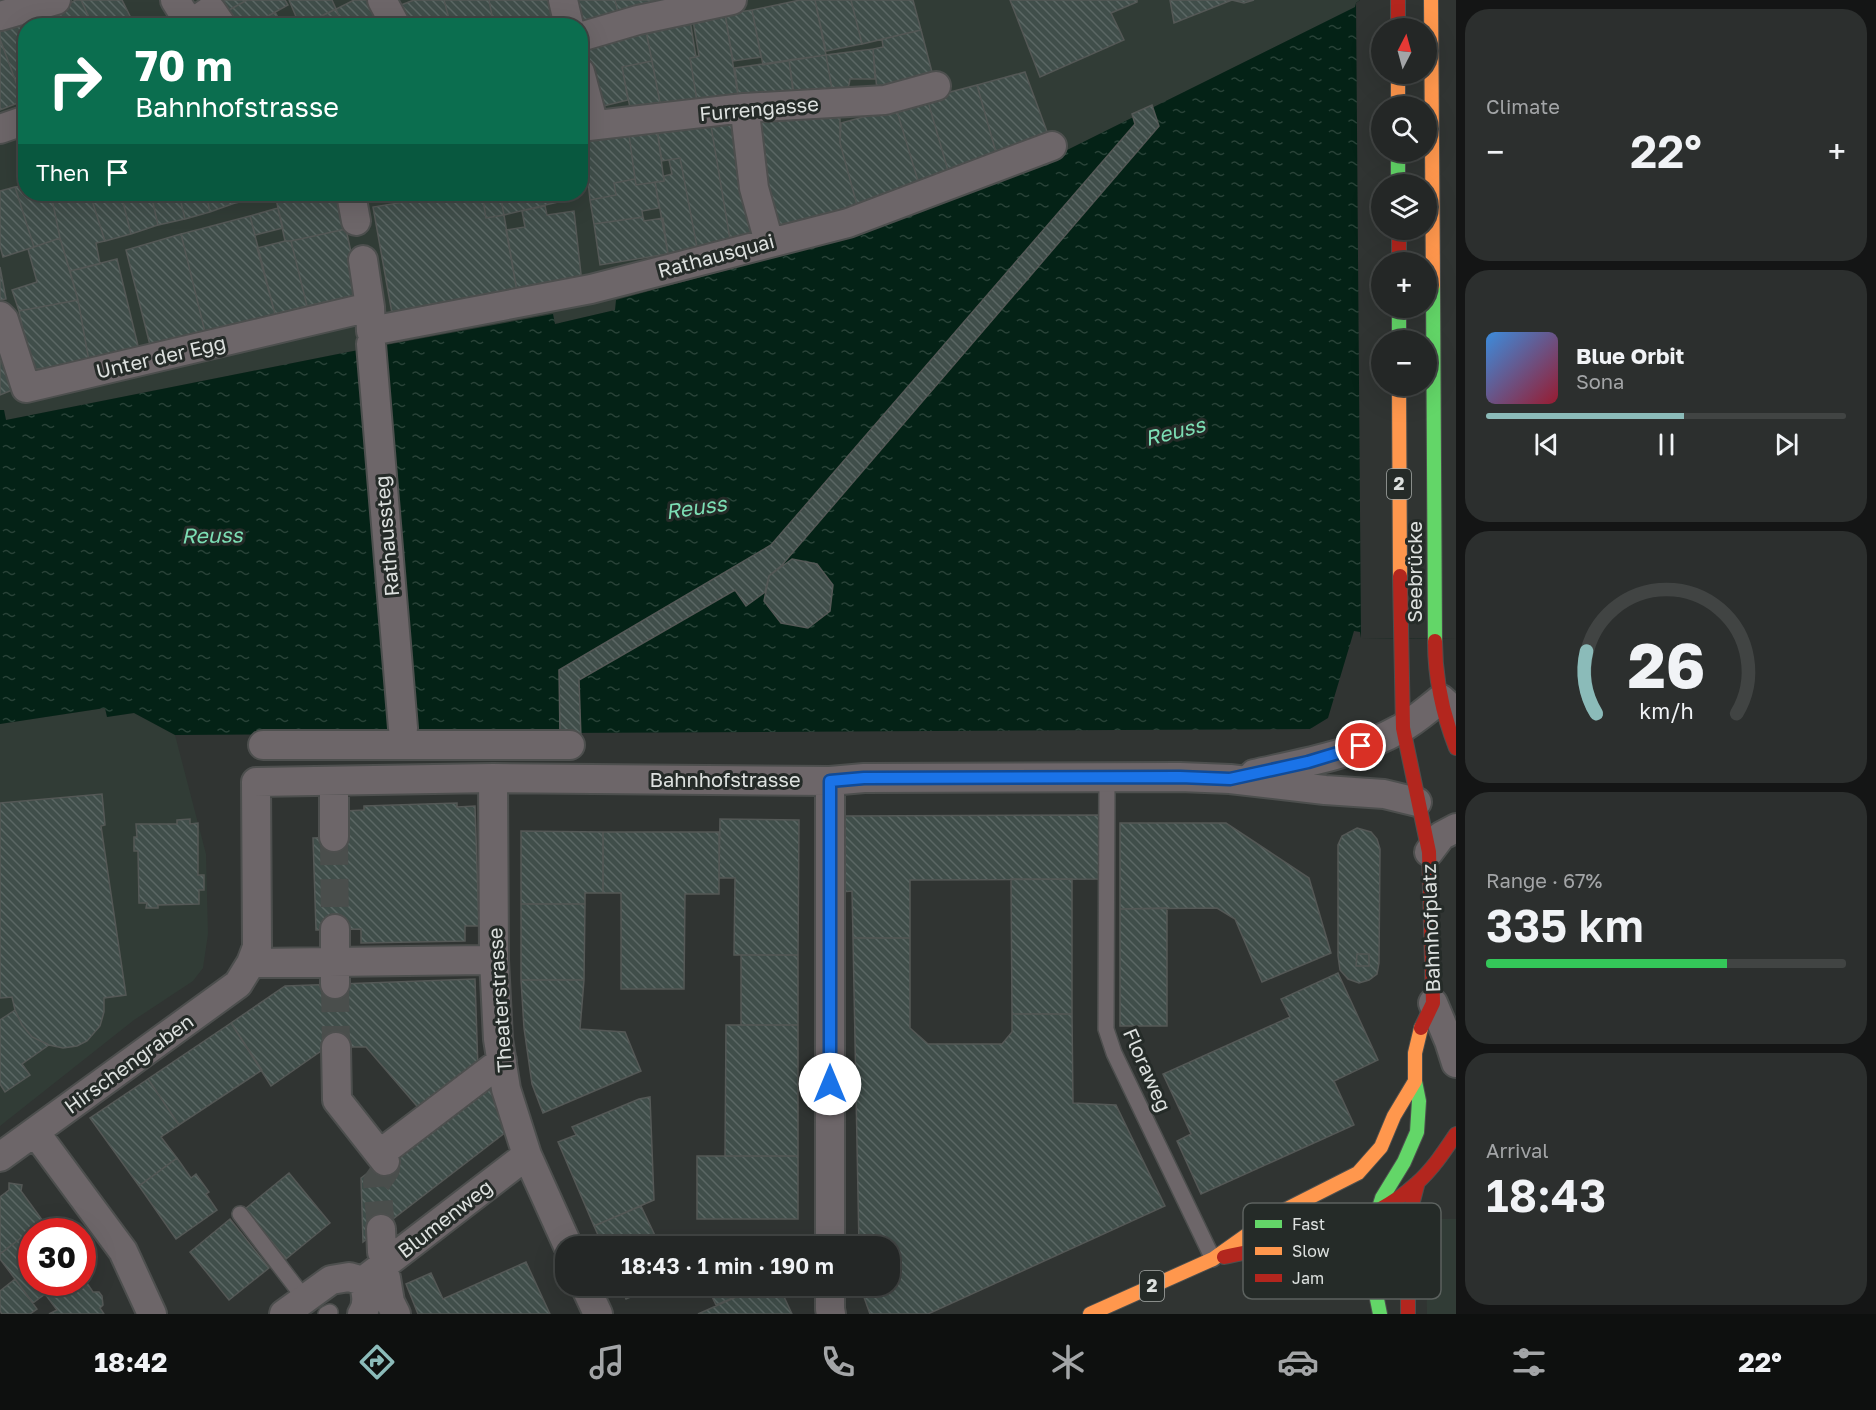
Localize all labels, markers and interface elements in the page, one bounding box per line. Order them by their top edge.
north arrow [1371,18,1437,84]
map controls [1371,18,1437,396]
text: 70 m [135,40,232,90]
icon: right [36,42,114,120]
text: Bahnhofstrasse [135,91,339,123]
street label: Furrengasse [698,91,820,125]
text: Climate [1486,94,1560,118]
button: search [1371,96,1437,162]
text: 22° [1630,124,1702,178]
text: − [1486,132,1504,171]
text: + [1828,132,1846,171]
icon: arrive [101,156,134,189]
text: Then [36,159,89,186]
button: layers [1371,174,1437,240]
street label: Rathausquai [655,228,777,282]
button: + [1371,252,1437,318]
street label: Unter der Egg [94,329,228,383]
button: − [1371,330,1437,396]
text: Blue Orbit [1576,342,1684,369]
text: Sona [1576,369,1624,393]
water label: Reuss [1142,411,1208,451]
icon: previous [1530,428,1563,461]
icon: pause [1650,428,1683,461]
icon: next [1770,428,1803,461]
road number: 2 [1387,469,1411,499]
street label: Rathaussteg [369,475,403,598]
water label: Reuss [664,490,729,524]
water label: Reuss [181,521,244,549]
street label: Seebrücke [1402,521,1426,623]
text: 26 [1627,627,1705,702]
text: km/h [1639,698,1693,724]
pin [1335,720,1386,771]
icon: arrive [1344,729,1377,762]
street label: Bahnhofstrasse [650,767,801,791]
street label: Bahnhofplatz [1416,863,1444,993]
text: Range · 67% [1486,868,1602,892]
text: 335 km [1486,898,1644,952]
street label: Theaterstrasse [482,927,516,1073]
street label: Hirschengraben [59,1008,198,1118]
street label: Floraweg [1119,1024,1177,1115]
position arrow [798,1052,862,1116]
text: Arrival [1486,1138,1549,1162]
text: 18:43 [1486,1168,1606,1222]
street label: Blumenweg [392,1174,496,1263]
legend [1243,1203,1441,1299]
text: Fast [1292,1214,1325,1234]
speed limit sign: 30 [18,1218,96,1296]
text: Slow [1292,1241,1330,1261]
text: 18:43 · 1 min · 190 m [621,1252,834,1279]
text: Jam [1292,1268,1324,1288]
road number: 2 [1140,1271,1164,1301]
icon: directions [356,1341,398,1383]
icon: music [586,1341,628,1383]
icon: phone [817,1341,859,1383]
icon: climate [1047,1341,1089,1383]
icon: car [1277,1341,1319,1383]
icon: filters [1508,1341,1550,1383]
text: 18:42 [94,1346,167,1378]
text: 22° [1738,1346,1782,1378]

